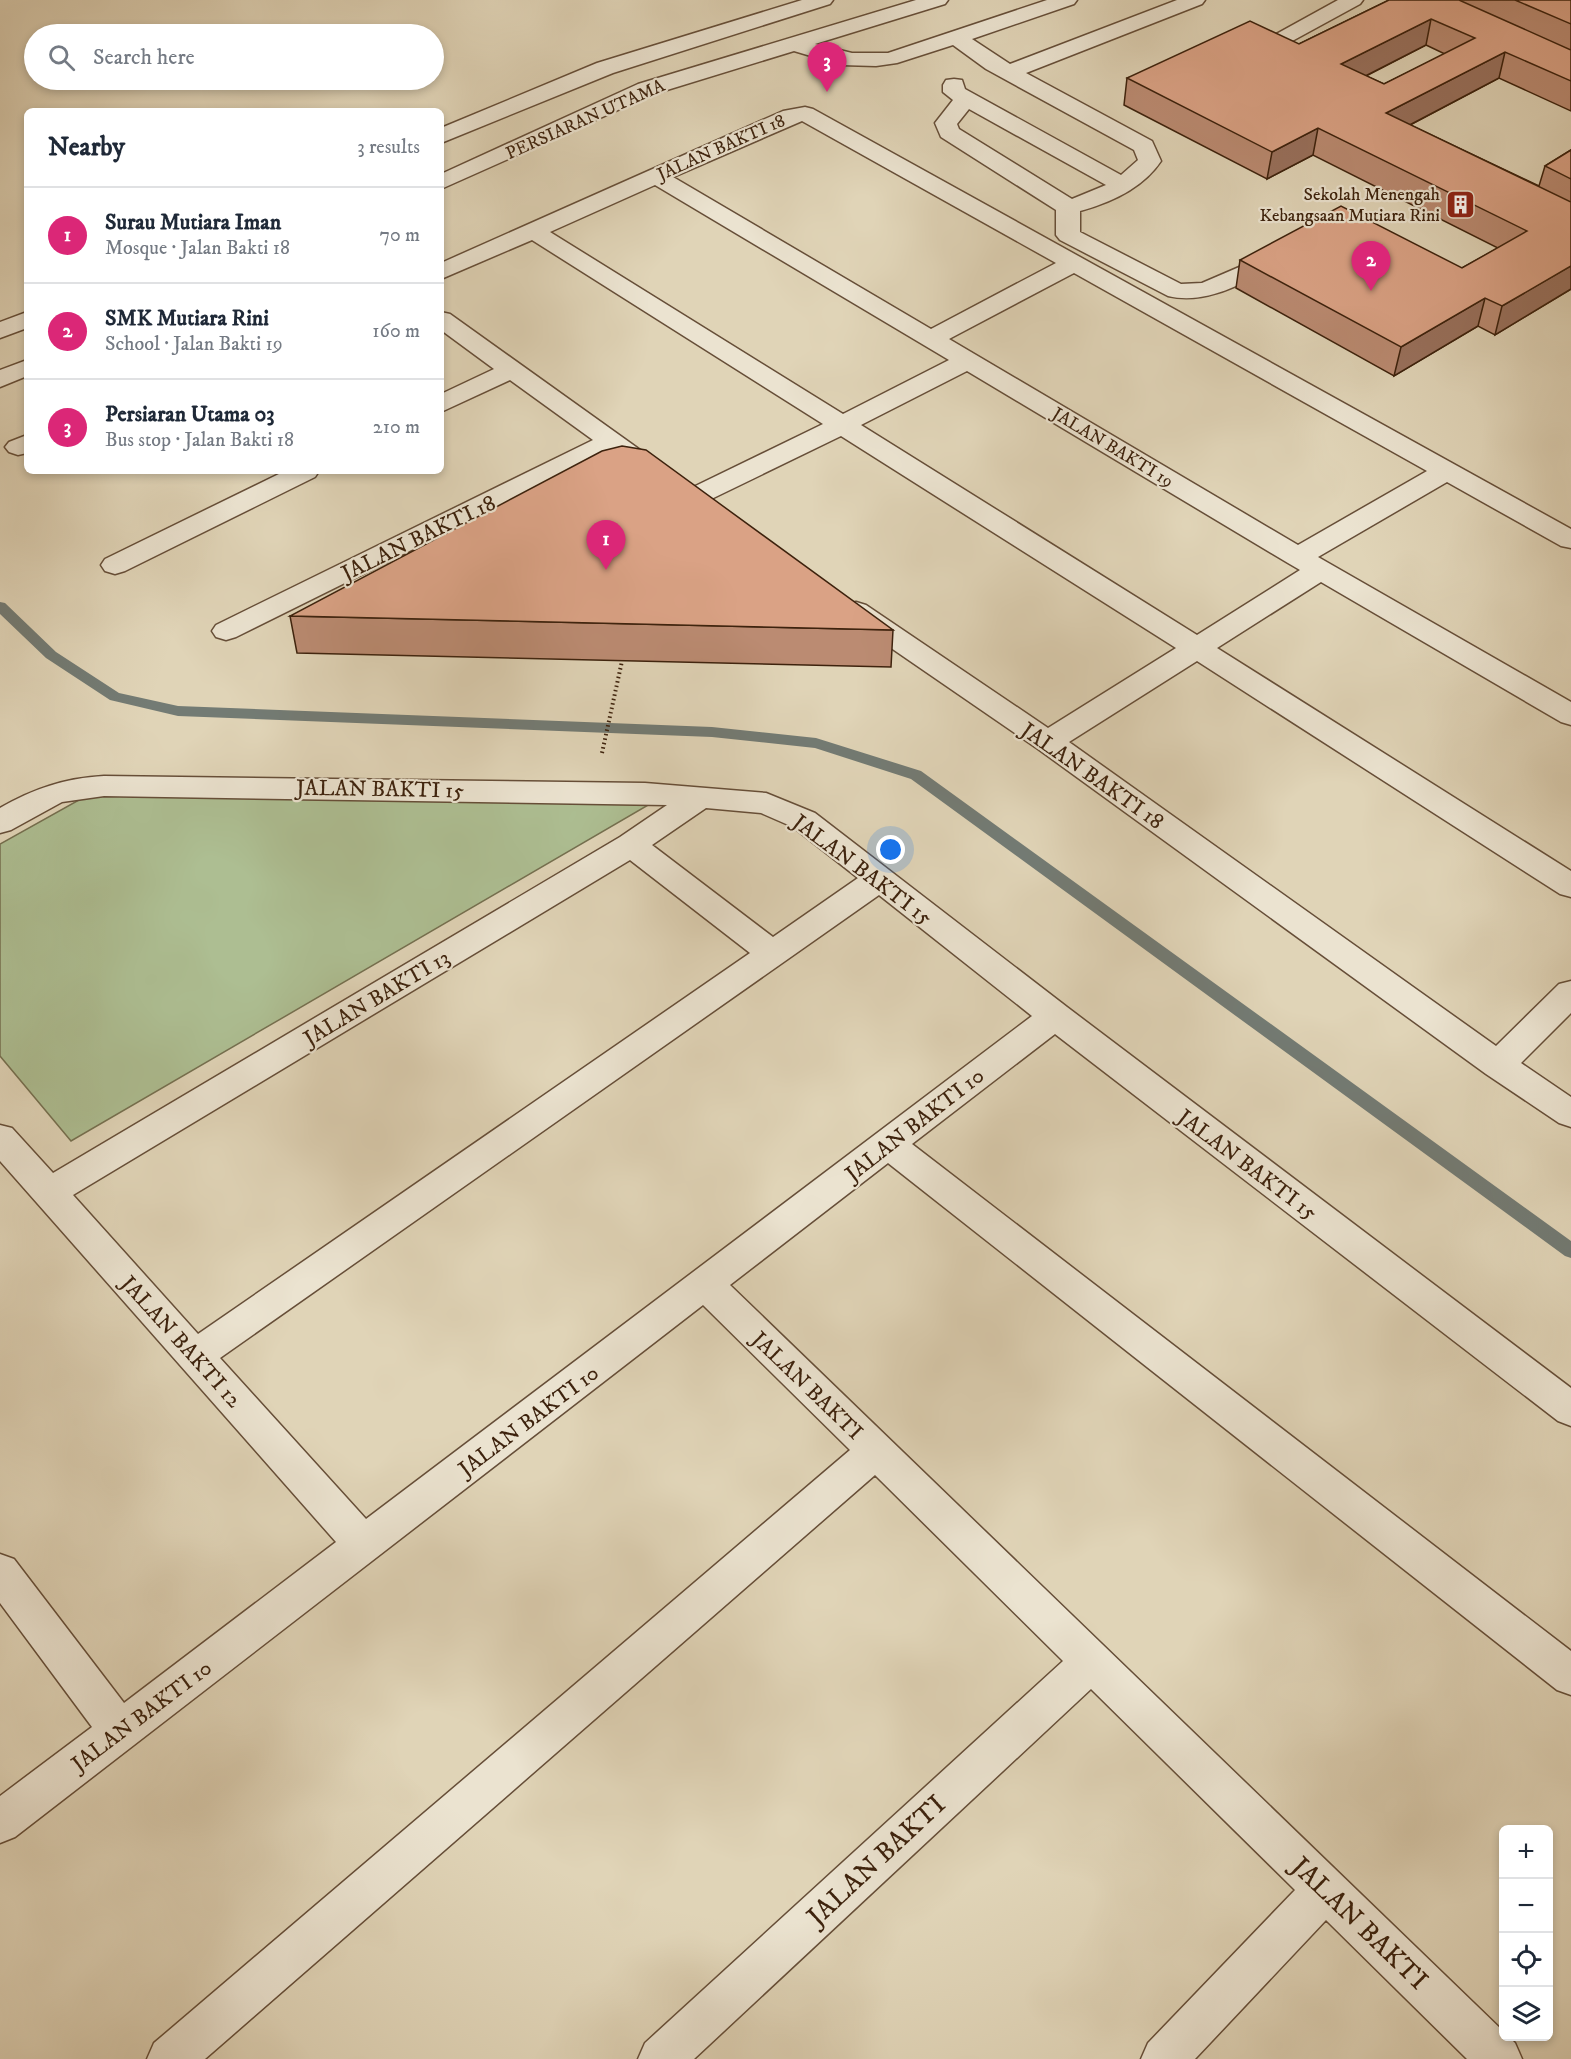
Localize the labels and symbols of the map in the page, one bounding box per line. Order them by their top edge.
pin: 3 [808,42,846,92]
street label: PERSIARAN UTAMA [502,75,669,165]
street label: JALAN BAKTI 18 [652,110,789,187]
place label: Sekolah Menengah Kebangsaan Mutiara Rini [1259,184,1441,227]
building icon: Sekolah Menengah Kebangsaan Mutiara Rini [1445,188,1477,220]
pin: 2 [1352,242,1390,291]
street label: JALAN BAKTI 19 [1046,402,1177,493]
street label: JALAN BAKTI 18 [335,489,500,588]
pin: 1 [586,520,626,570]
street label: JALAN BAKTI 18 [1014,716,1169,836]
street label: JALAN BAKTI 15 [294,775,464,804]
street label: JALAN BAKTI 15 [785,808,937,932]
your location [876,835,905,864]
street label: JALAN BAKTI 13 [297,944,455,1053]
street label: JALAN BAKTI 10 [838,1063,990,1189]
street label: JALAN BAKTI 15 [1170,1103,1322,1227]
street label: JALAN BAKTI 12 [113,1269,247,1414]
street label: JALAN BAKTI [744,1325,868,1446]
street label: JALAN BAKTI 10 [452,1360,604,1484]
street label: JALAN BAKTI 10 [65,1655,217,1779]
street label: JALAN BAKTI [798,1788,953,1936]
street label: JALAN BAKTI [1282,1848,1435,1997]

